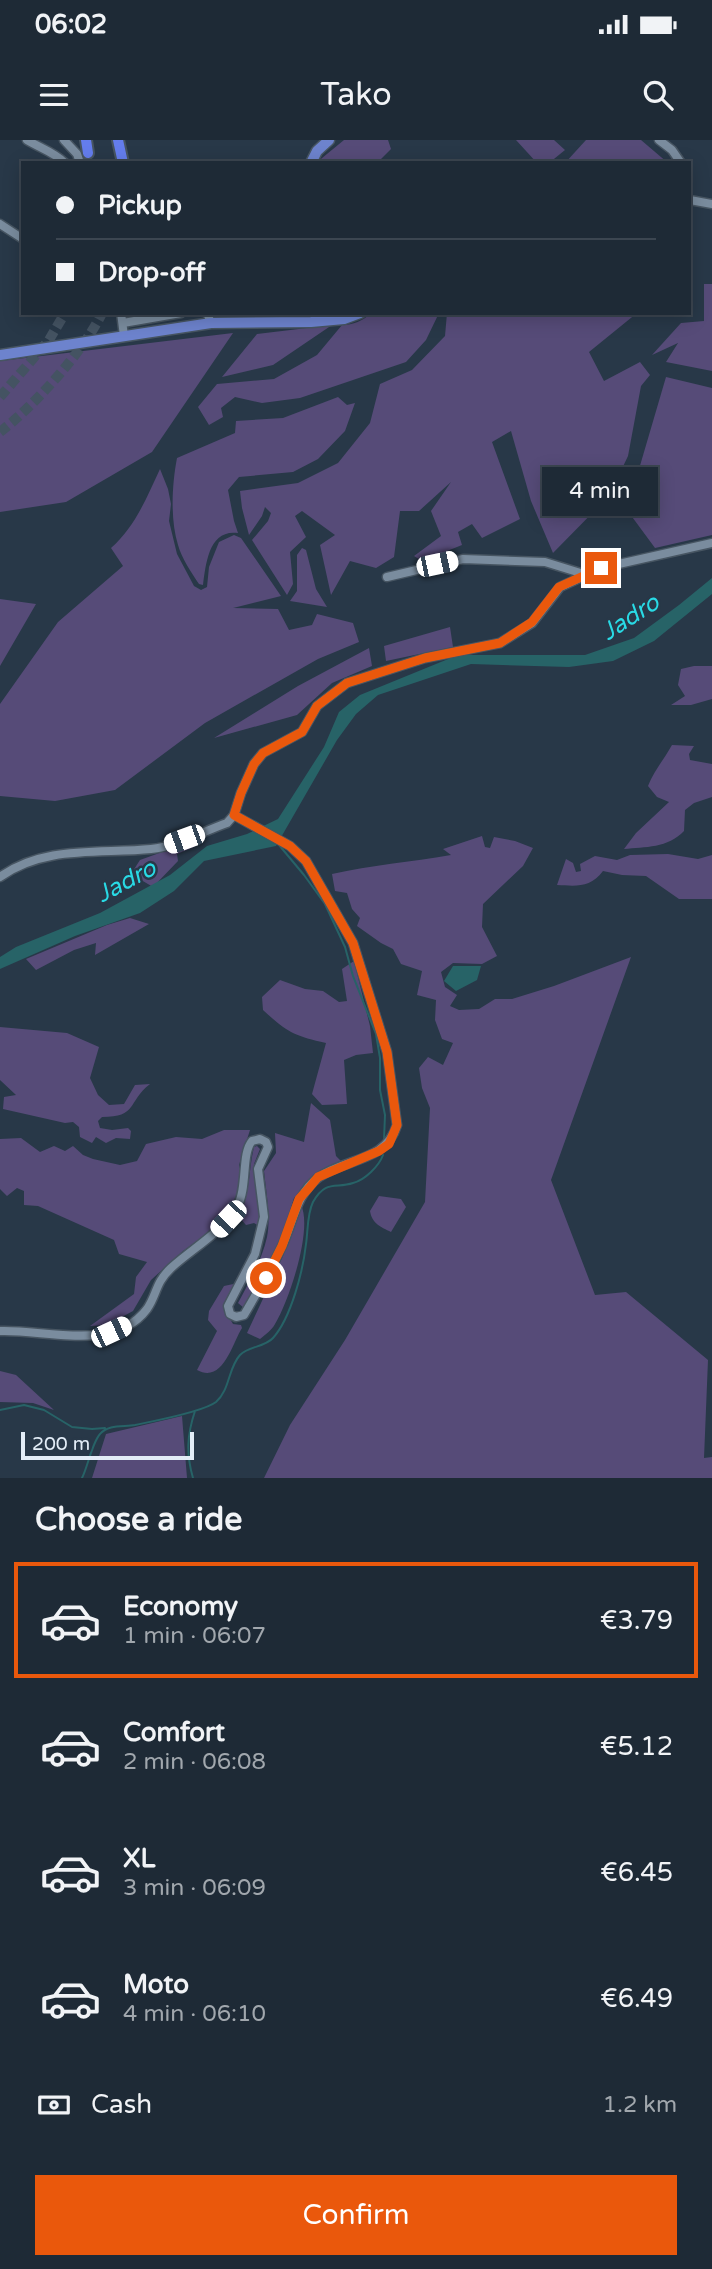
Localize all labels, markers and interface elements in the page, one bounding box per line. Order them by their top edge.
text: 06:02 [35,9,107,40]
icon: menu [35,76,73,114]
text: Tako [320,76,392,114]
icon: search [639,76,677,114]
text: Pickup [98,190,182,221]
text: Drop-off [98,257,205,288]
callout: 4 min [543,466,659,516]
text: 4 min [569,477,631,505]
car [415,549,460,579]
route end [585,552,617,584]
water label: Jadro [596,587,666,647]
car [161,822,208,856]
water label: Jadro [92,853,162,909]
car [206,1196,251,1242]
route start [250,1262,282,1294]
car [88,1314,135,1350]
scale bar [21,1429,194,1461]
text: 200 m [32,1433,90,1455]
text: Choose a ride [35,1501,242,1539]
icon: car [39,1589,102,1652]
text: Economy [123,1591,238,1622]
text: €3.79 [600,1605,673,1636]
text: 1 min · 06:07 [123,1622,266,1650]
icon: car [39,1715,102,1778]
text: Comfort [123,1717,225,1748]
text: €5.12 [600,1731,673,1762]
text: 2 min · 06:08 [123,1748,266,1776]
icon: car [39,1841,102,1904]
text: XL [123,1843,155,1874]
text: €6.45 [600,1857,673,1888]
text: 3 min · 06:09 [123,1874,266,1902]
icon: car [39,1967,102,2030]
text: Moto [123,1969,189,2000]
text: €6.49 [600,1983,673,2014]
text: 4 min · 06:10 [123,2000,266,2028]
icon: cash [35,2086,73,2124]
text: Cash [91,2089,152,2120]
text: 1.2 km [603,2091,677,2119]
button: Confirm [35,2175,677,2255]

